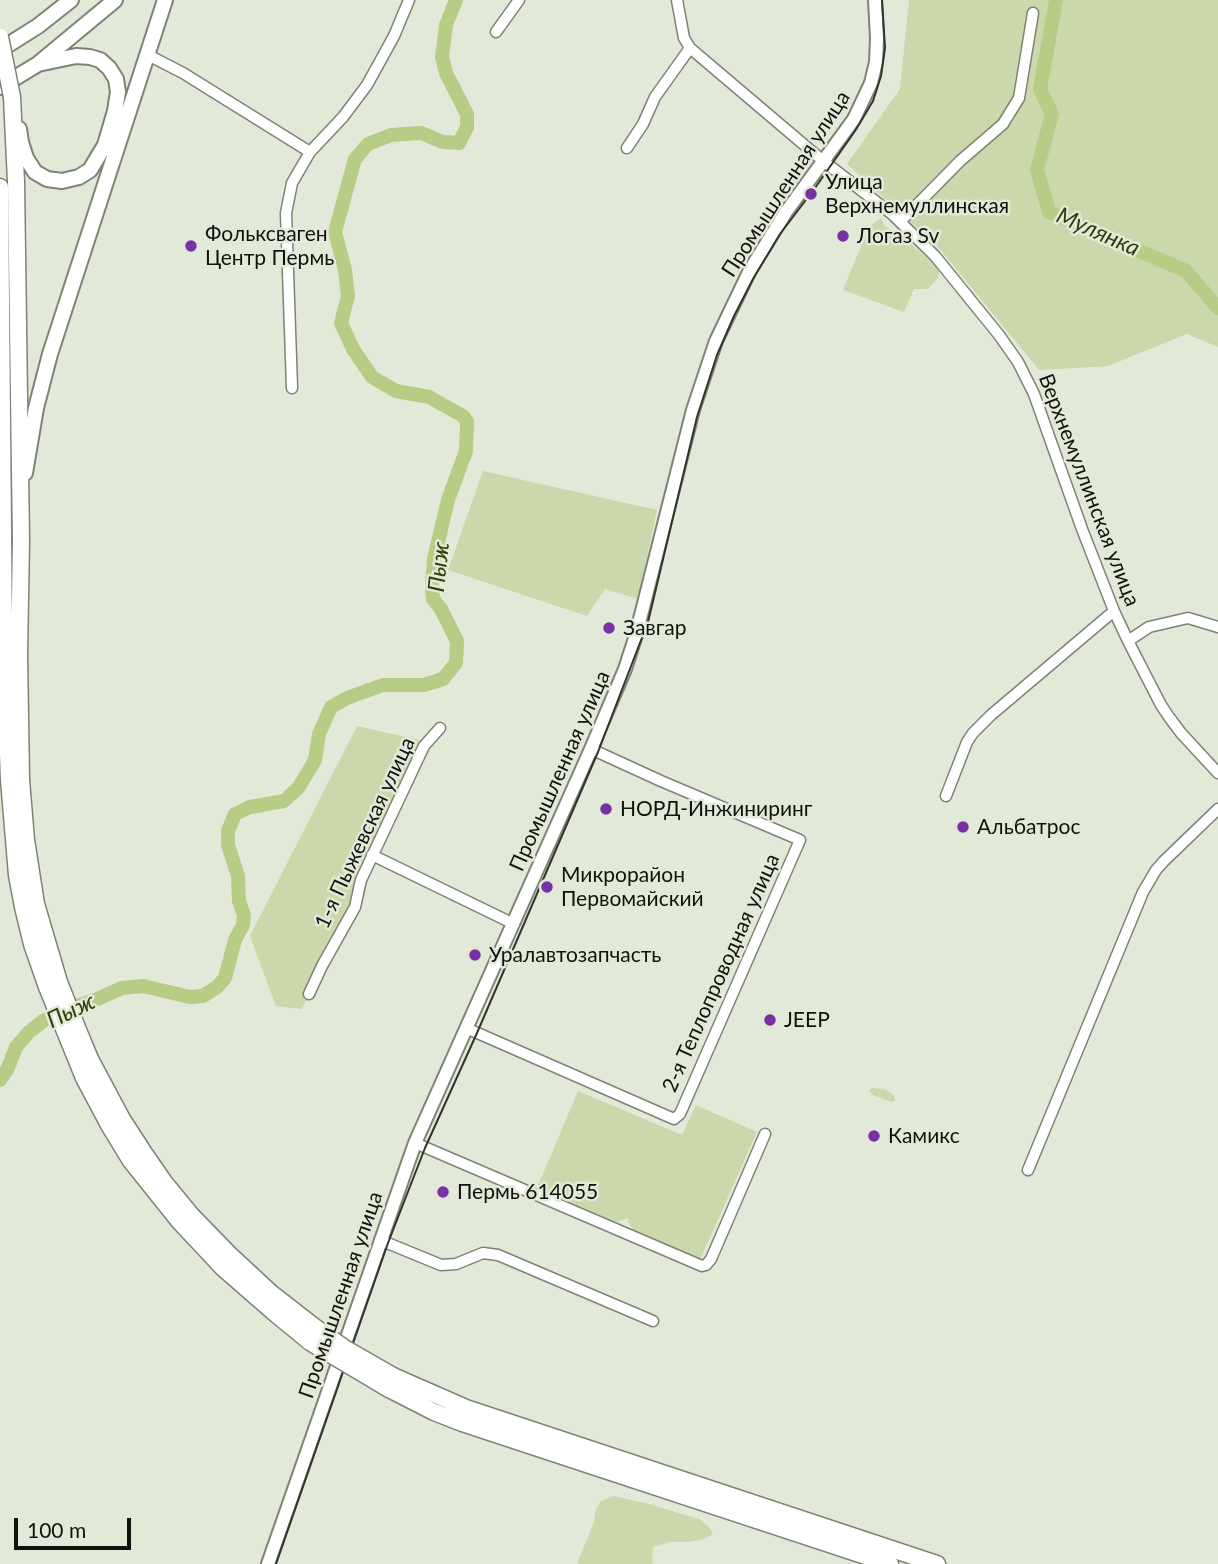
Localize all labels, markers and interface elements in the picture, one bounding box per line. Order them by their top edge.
street label: Промышленная улица [716,86,856,282]
place label: Улица Верхнемуллинская [825,169,1009,219]
marker: Улица Верхнемуллинская [803,186,819,202]
water label: Мулянка [1052,202,1144,262]
place label: Фольксваген Центр Пермь [205,221,334,271]
place label: Логаз Sv [857,223,939,249]
marker: Логаз Sv [835,228,851,244]
marker: Фольксваген Центр Пермь [183,238,199,254]
street label: Верхнемуллинская улица [1033,370,1145,610]
water label: Пыж [423,540,455,594]
place label: Завгар [623,615,687,641]
marker: Завгар [601,620,617,636]
street label: Промышленная улица [504,667,616,875]
street label: 1-я Пыжевская улица [310,733,420,933]
place label: НОРД-Инжиниринг [620,796,813,822]
marker: НОРД-Инжиниринг [598,801,614,817]
place label: Альбатрос [977,814,1080,840]
marker: Альбатрос [955,819,971,835]
street label: 2-я Теплопроводная улица [657,850,785,1096]
place label: Микрорайон Первомайский [561,862,704,912]
marker: Микрорайон Первомайский [539,879,555,895]
place label: Уралавтозапчасть [489,942,661,968]
marker: Уралавтозапчасть [467,947,483,963]
water label: Пыж [42,988,100,1034]
place label: JEEP [784,1007,830,1033]
marker: JEEP [762,1012,778,1028]
place label: Камикс [888,1123,960,1149]
marker: Камикс [866,1128,882,1144]
place label: Пермь 614055 [457,1179,598,1205]
marker: Пермь 614055 [435,1184,451,1200]
street label: Промышленная улица [294,1188,388,1402]
scale bar [18,1504,135,1548]
text: 100 m [27,1517,86,1542]

